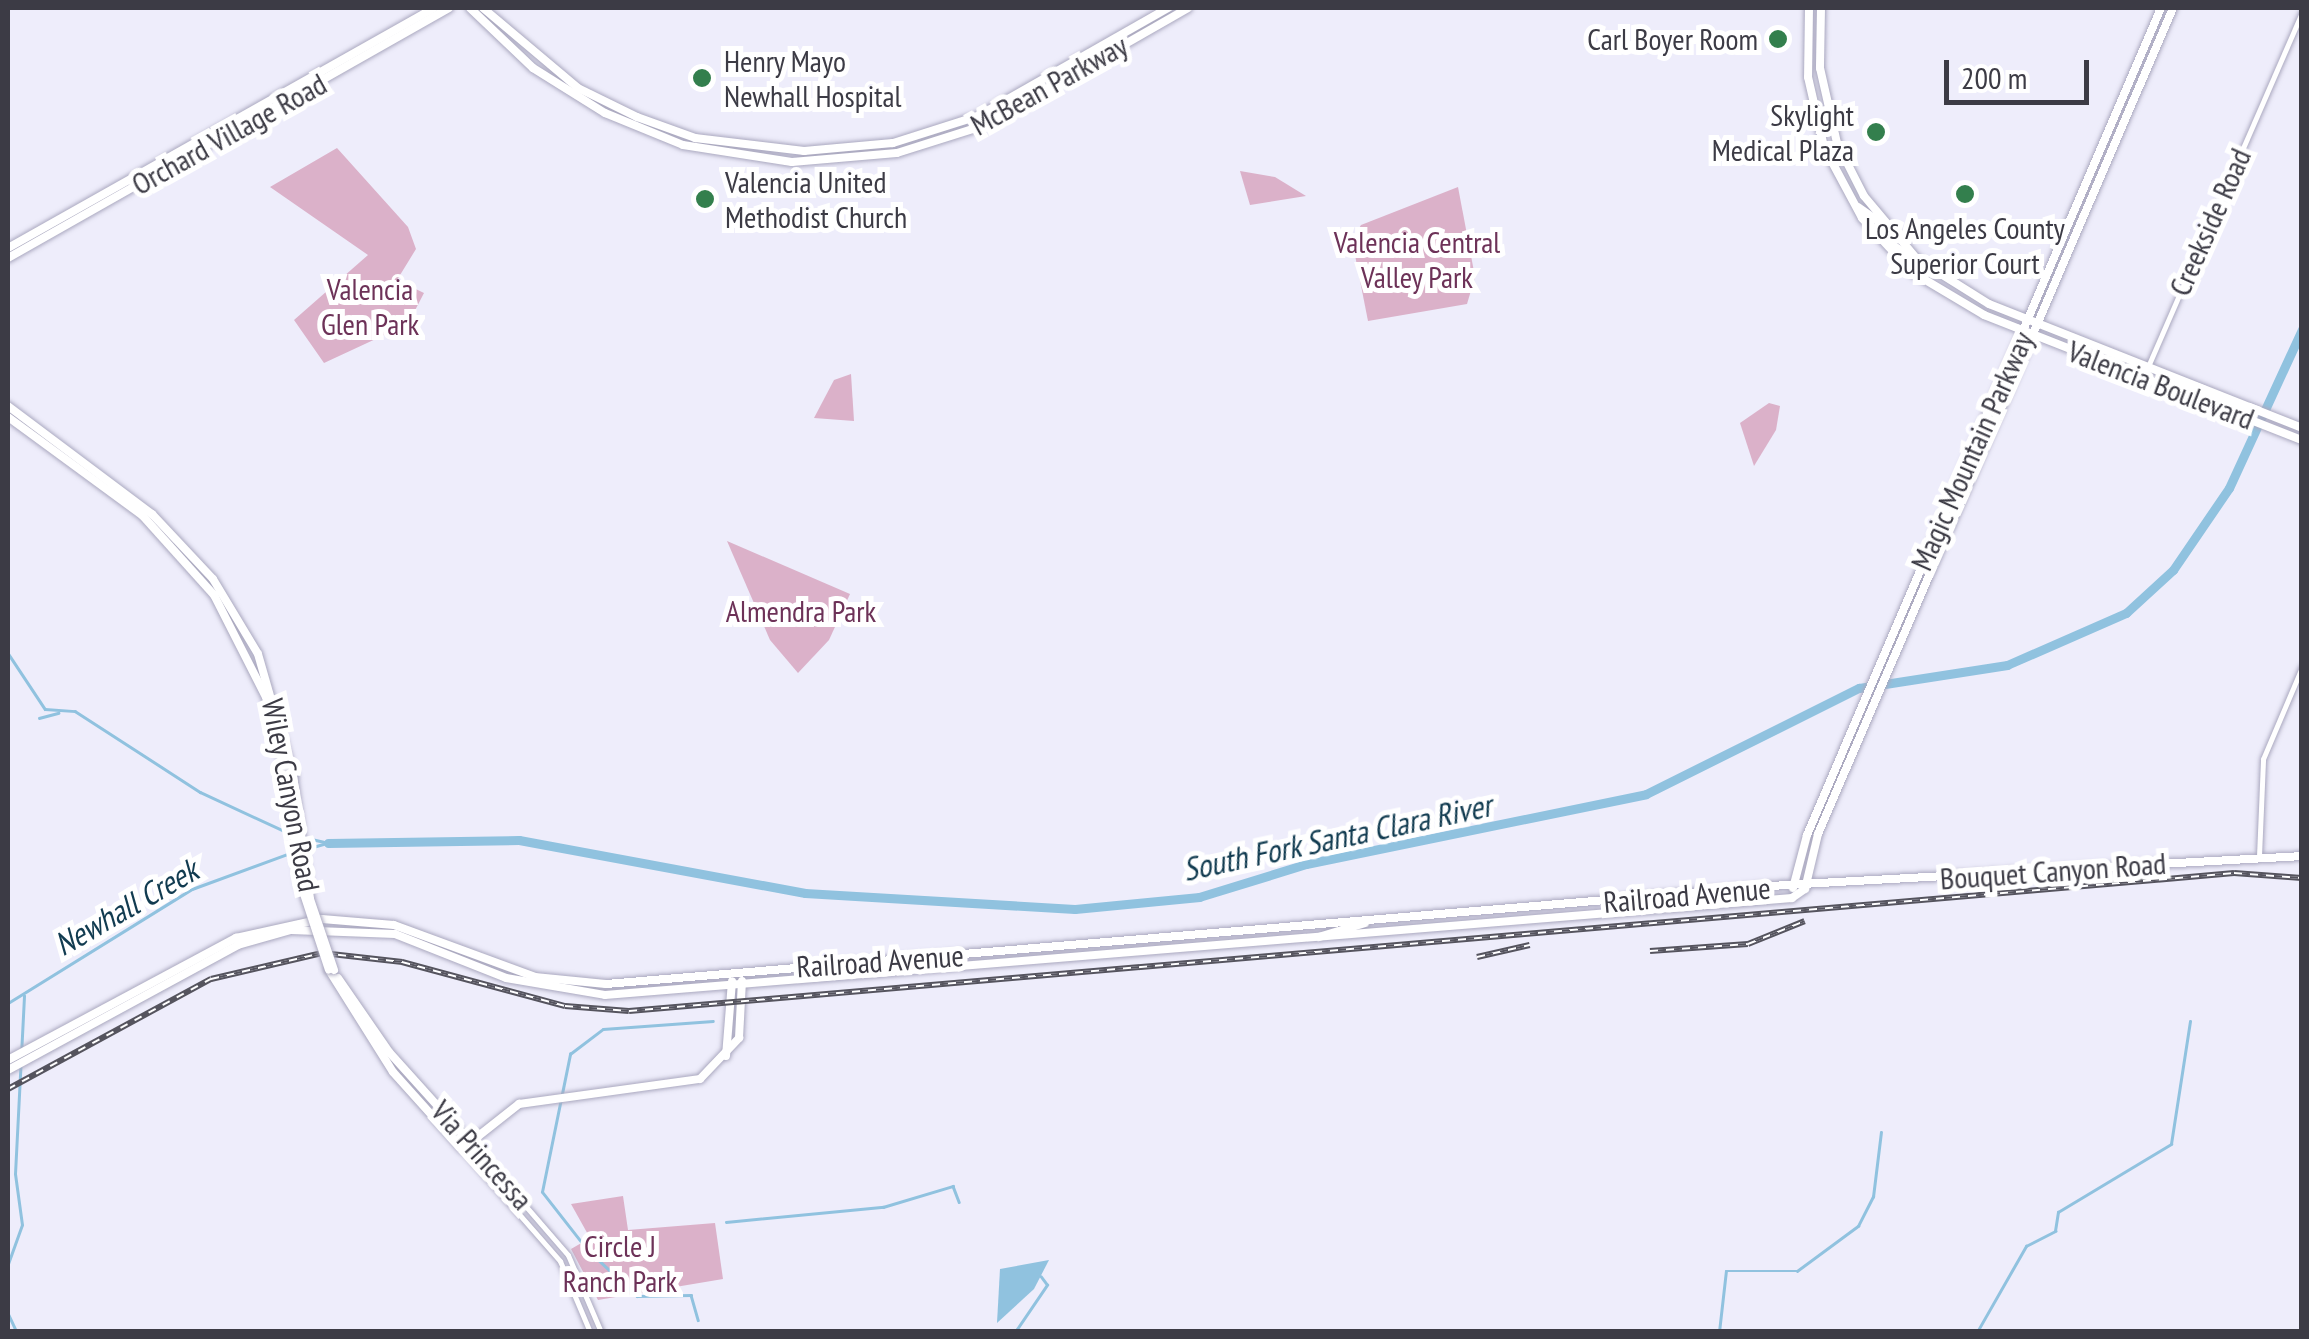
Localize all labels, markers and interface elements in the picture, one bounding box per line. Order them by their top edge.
place label: Carl Boyer Room [1587,21,1758,57]
street label: McBean Parkway [964,27,1134,143]
marker: Carl Boyer Room [1767,28,1789,50]
scale bar [1949,40,2094,102]
place label: Henry Mayo Newhall Hospital [724,43,902,114]
text: 200 m [1961,58,2027,97]
marker: Henry Mayo Newhall Hospital [689,65,715,91]
street label: Orchard Village Road [125,66,333,202]
place label: Skylight Medical Plaza [1712,97,1854,168]
marker: Skylight Medical Plaza [1863,119,1889,145]
street label: Creekside Road [2162,143,2258,301]
place label: Valencia United Methodist Church [725,164,907,234]
marker: Los Angeles County Superior Court [1954,183,1976,205]
marker: Valencia United Methodist Church [694,188,716,210]
place label: Los Angeles County Superior Court [1865,210,2065,280]
park label: Valencia Central Valley Park [1334,224,1500,294]
park label: Valencia Glen Park [321,271,419,342]
street label: Magic Mountain Parkway [1903,326,2041,576]
street label: Valencia Boulevard [2063,333,2259,437]
park label: Almendra Park [726,593,876,629]
street label: Wiley Canyon Road [255,695,327,895]
water label: South Fork Santa Clara River [1179,785,1495,889]
street label: Bouquet Canyon Road [1939,845,2167,897]
water label: Newhall Creek [47,851,205,963]
street label: Railroad Avenue [1602,870,1772,920]
street label: Railroad Avenue [795,937,965,985]
street label: Via Princessa [424,1093,540,1217]
park label: Circle J Ranch Park [563,1228,677,1298]

